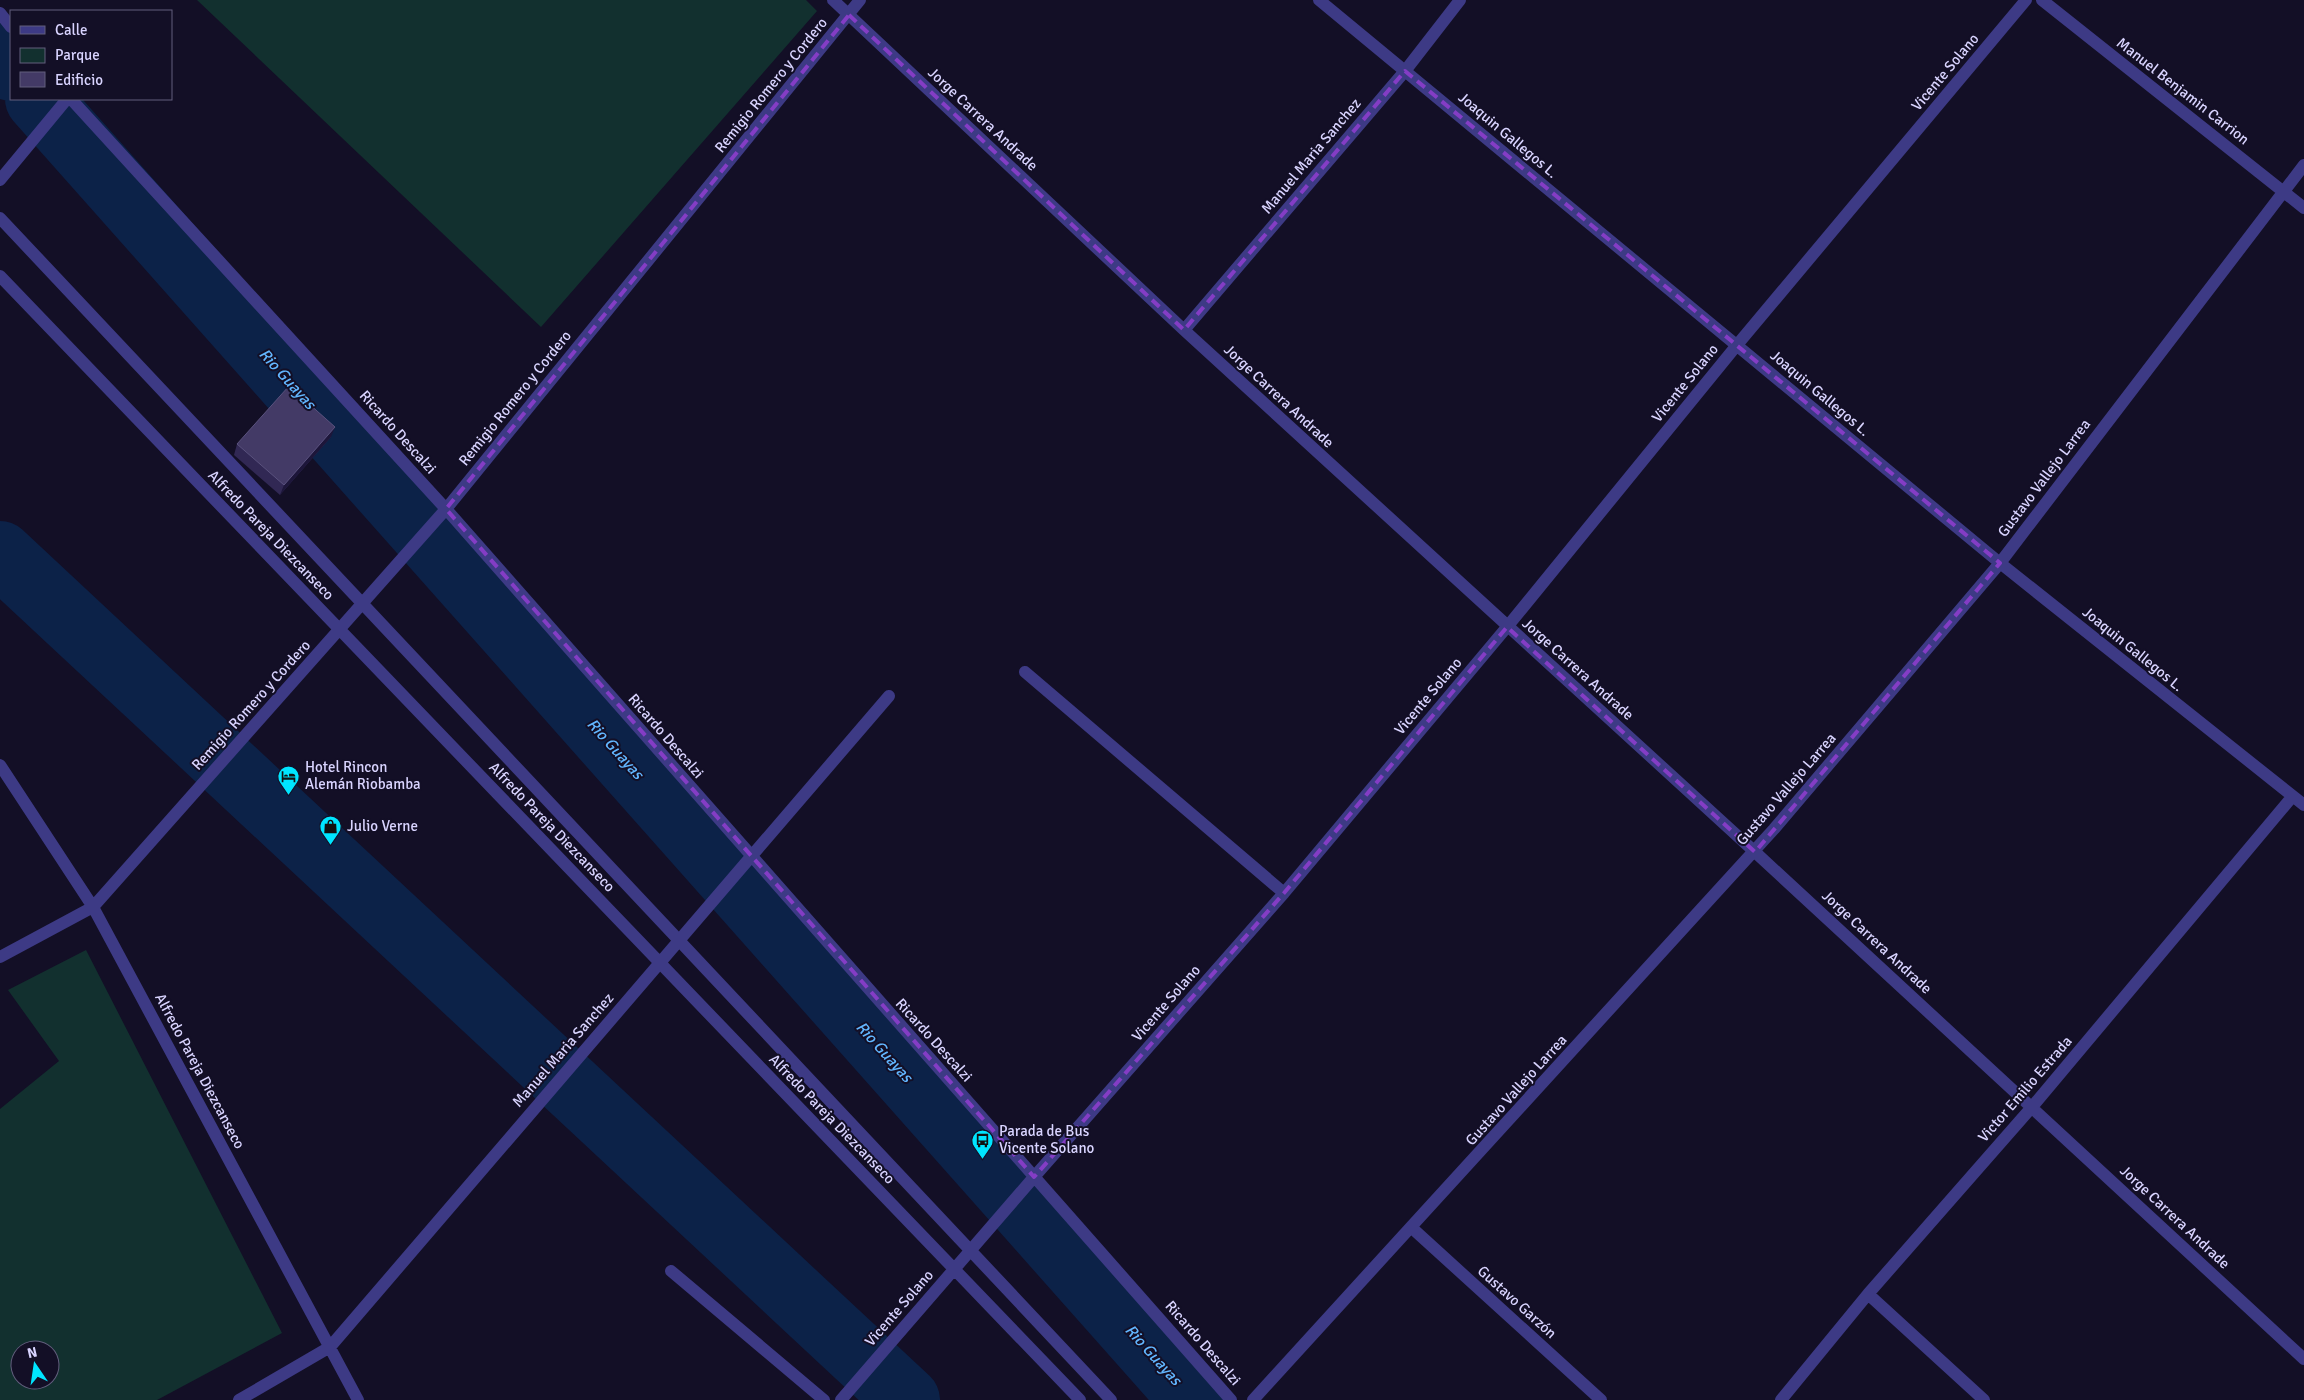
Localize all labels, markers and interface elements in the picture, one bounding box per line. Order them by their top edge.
legend [10,10,172,100]
street label: Remigio Romero y Cordero [711,14,831,156]
text: Calle [55,21,88,39]
street label: Vicente Solano [1907,30,1983,114]
street label: Manuel Benjamin Carrion [2113,34,2253,148]
text: Parque [55,46,100,64]
street label: Jorge Carrera Andrade [924,63,1042,175]
text: Edificio [55,71,103,89]
street label: Joaquin Gallegos L. [1455,88,1561,182]
street label: Manuel Maria Sanchez [1257,94,1365,217]
street label: Remigio Romero y Cordero [455,327,575,469]
street label: Jorge Carrera Andrade [1220,340,1338,452]
street label: Vicente Solano [1648,340,1722,426]
water label: Rio Guayas [254,344,321,415]
street label: Joaquin Gallegos L. [1767,346,1873,440]
street label: Ricardo Descalzi [356,387,440,477]
street label: Gustavo Vallejo Larrea [1994,416,2094,540]
street label: Alfredo Pareja Diezcanseco [204,466,338,604]
street label: Joaquin Gallegos L. [2079,603,2187,695]
street label: Jorge Carrera Andrade [1519,614,1637,724]
street label: Remigio Romero y Cordero [188,636,314,774]
street label: Vicente Solano [1390,654,1466,738]
street label: Ricardo Descalzi [624,690,708,782]
water label: Rio Guayas [582,714,649,785]
street label: Gustavo Vallejo Larrea [1732,729,1840,849]
place label: Hotel Rincon Alemán Riobamba [305,758,421,793]
street label: Alfredo Pareja Diezcanseco [485,758,619,896]
hotel icon: Hotel Rincon Alemán Riobamba [277,764,301,795]
shop icon: Julio Verne [319,814,343,845]
place label: Julio Verne [347,817,418,835]
street label: Jorge Carrera Andrade [1818,886,1936,998]
street label: Vicente Solano [1128,961,1204,1045]
street label: Manuel Maria Sanchez [509,989,618,1111]
street label: Alfredo Pareja Diezcanseco [151,990,249,1152]
street label: Ricardo Descalzi [892,995,976,1085]
water label: Rio Guayas [851,1017,918,1088]
street label: Gustavo Vallejo Larrea [1462,1031,1570,1149]
street label: Victor Emilio Estrada [1974,1032,2076,1146]
street label: Alfredo Pareja Diezcanseco [765,1050,899,1188]
place label: Parada de Bus Vicente Solano [999,1122,1095,1157]
bus stop icon: Parada de Bus Vicente Solano [971,1128,995,1159]
street label: Jorge Carrera Andrade [2116,1161,2234,1273]
street label: Gustavo Garzón [1474,1262,1560,1342]
street label: Vicente Solano [861,1266,937,1350]
street label: Ricardo Descalzi [1161,1297,1245,1389]
water label: Rio Guayas [1120,1320,1187,1391]
north arrow [10,1340,60,1390]
text: N [26,1343,39,1362]

